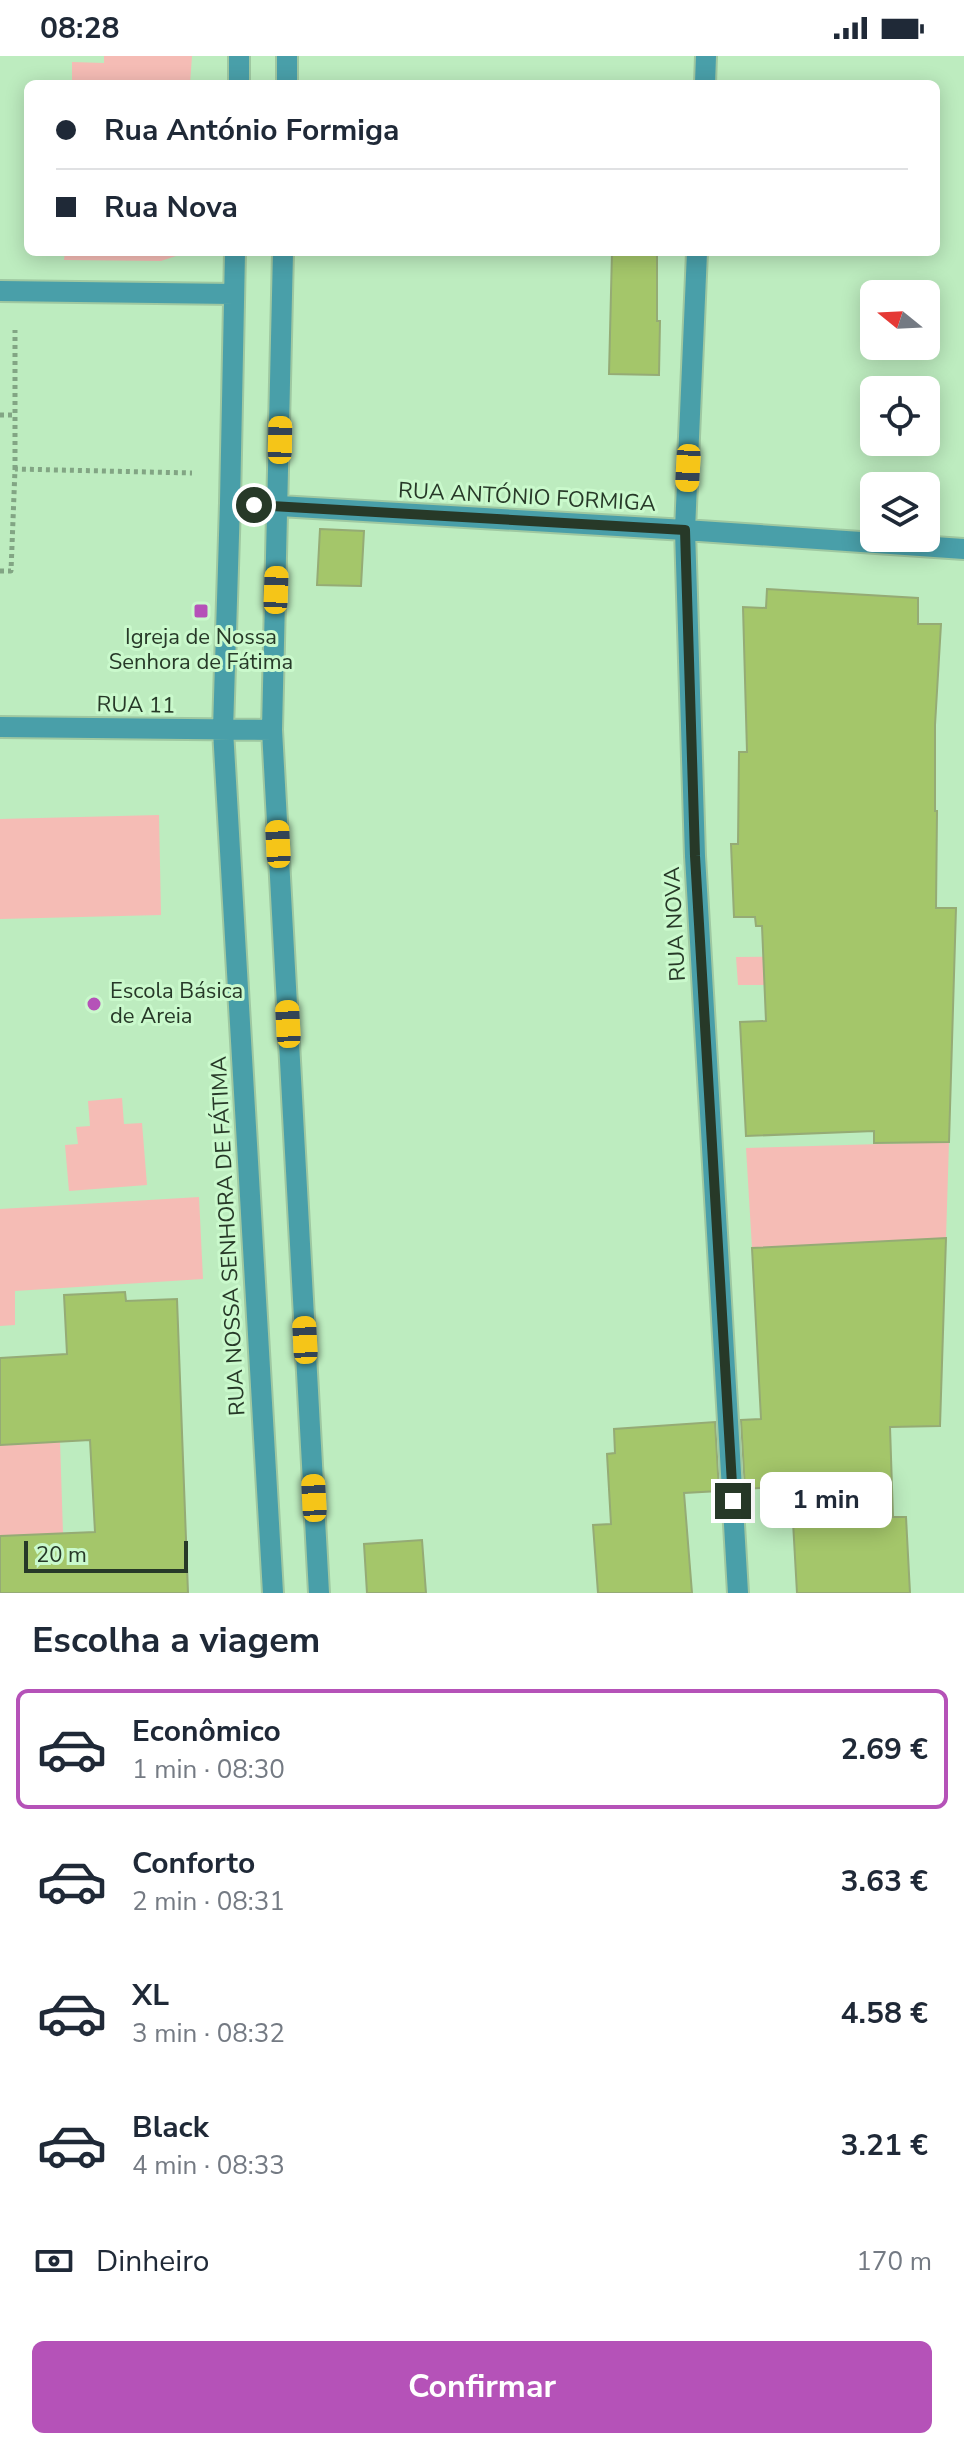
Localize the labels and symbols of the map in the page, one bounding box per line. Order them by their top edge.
north arrow [860,280,940,360]
car [268,416,292,464]
car [675,443,701,493]
street label: RUA ANTÓNIO FORMIGA [397,475,657,519]
route start [236,487,272,523]
car [263,566,289,614]
marker: Igreja de Nossa Senhora de Fátima [192,602,210,620]
place label: Igreja de Nossa Senhora de Fátima [109,622,293,677]
street label: RUA 11 [96,689,176,721]
car [265,819,291,869]
street label: RUA NOVA [657,866,693,982]
place label: Escola Básica de Areia [110,976,243,1031]
marker: Escola Básica de Areia [85,995,103,1013]
car [275,999,301,1049]
street label: RUA NOSSA SENHORA DE FÁTIMA [204,1055,252,1417]
car [292,1315,318,1365]
car [301,1473,327,1523]
callout: 1 min [761,1473,893,1529]
route end [715,1483,751,1519]
scale bar [24,1537,188,1573]

